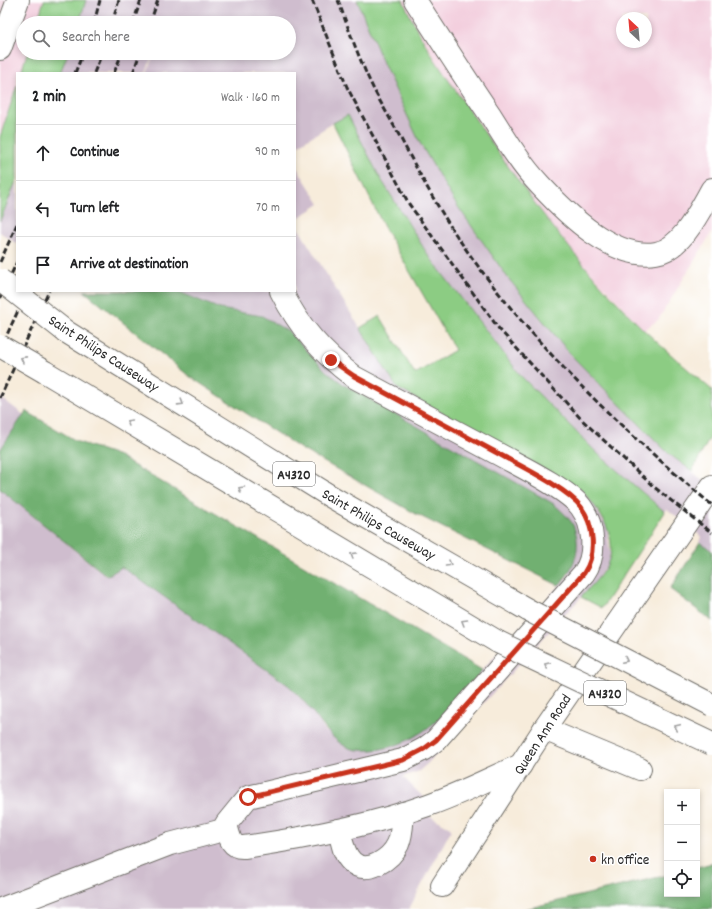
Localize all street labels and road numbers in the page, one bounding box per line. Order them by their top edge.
street label: Saint Philips Causeway [43,311,163,399]
road number: A4320 [273,462,315,486]
street label: Saint Philips Causeway [317,484,440,568]
road number: A4320 [584,681,626,705]
street label: Queen Ann Road [509,690,578,780]

